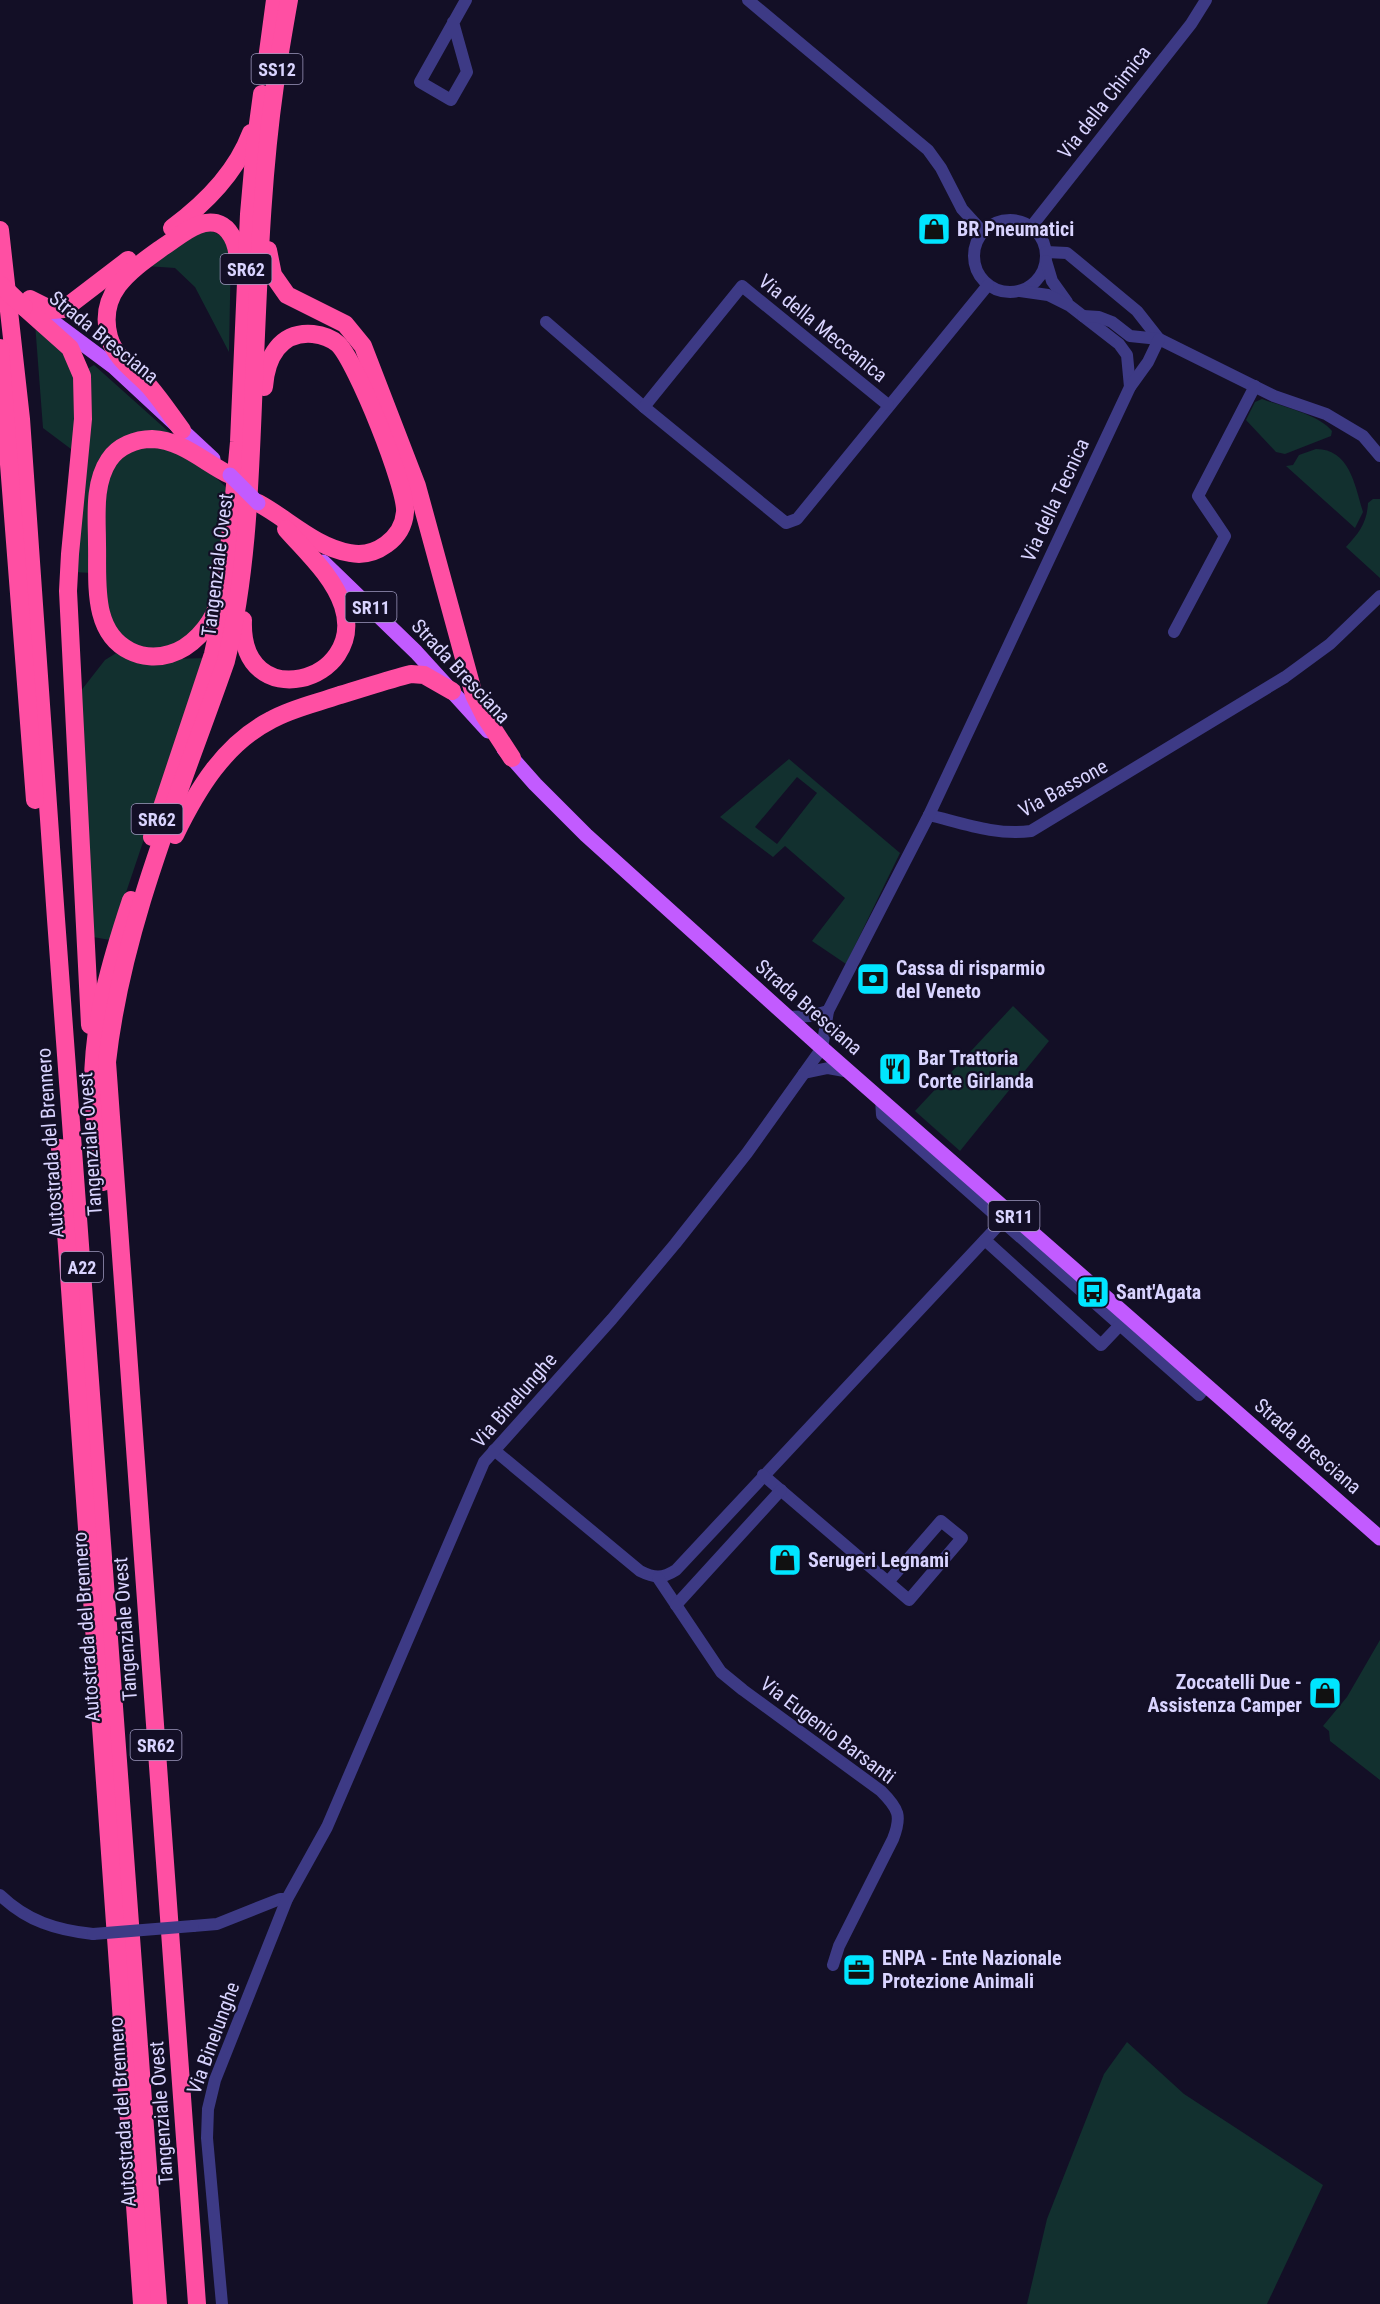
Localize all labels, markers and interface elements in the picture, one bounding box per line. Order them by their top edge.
street label: Via della Chimica [1052,41,1156,163]
road number: SS12 [252,54,302,84]
shop icon: BR Pneumatici [916,211,952,247]
place label: BR Pneumatici [957,217,1074,241]
road number: SR62 [220,254,272,284]
street label: Via della Meccanica [754,269,892,387]
street label: Strada Bresciana [45,286,163,388]
street label: Via della Tecnica [1016,434,1094,566]
street label: Tangenziale Ovest [196,492,238,638]
road number: SR11 [346,592,397,622]
street label: Strada Bresciana [407,614,515,728]
street label: Via Bassone [1014,754,1112,822]
road number: SR62 [132,804,182,834]
street label: Strada Bresciana [751,954,867,1060]
place label: Cassa di risparmio del Veneto [896,956,1045,1003]
bank icon: Cassa di risparmio del Veneto [855,961,891,997]
place label: Bar Trattoria Corte Girlanda [918,1046,1034,1093]
street label: Autostrada del Brennero [31,1047,69,1239]
restaurant icon: Bar Trattoria Corte Girlanda [877,1051,913,1087]
street label: Tangenziale Ovest [73,1071,107,1217]
road number: SR11 [988,1201,1040,1231]
road number: A22 [61,1252,103,1282]
bus stop icon: Sant'Agata [1075,1274,1111,1310]
place label: Sant'Agata [1116,1280,1201,1304]
street label: Via Binelunghe [466,1348,562,1452]
street label: Strada Bresciana [1250,1393,1366,1499]
street label: Autostrada del Brennero [67,1531,105,1723]
shop icon: Serugeri Legnami [767,1542,803,1578]
place label: Serugeri Legnami [808,1548,949,1572]
street label: Tangenziale Ovest [108,1556,142,1702]
place label: Zoccatelli Due - Assistenza Camper [1147,1670,1302,1717]
street label: Via Eugenio Barsanti [756,1671,900,1789]
shop icon: Zoccatelli Due - Assistenza Camper [1307,1675,1343,1711]
road number: SR62 [130,1730,182,1760]
place label: ENPA - Ente Nazionale Protezione Animali [882,1946,1062,1993]
office icon: ENPA - Ente Nazionale Protezione Animali [841,1952,877,1988]
street label: Via Binelunghe [182,1979,244,2097]
street label: Autostrada del Brennero [103,2016,141,2208]
street label: Tangenziale Ovest [144,2040,178,2186]

